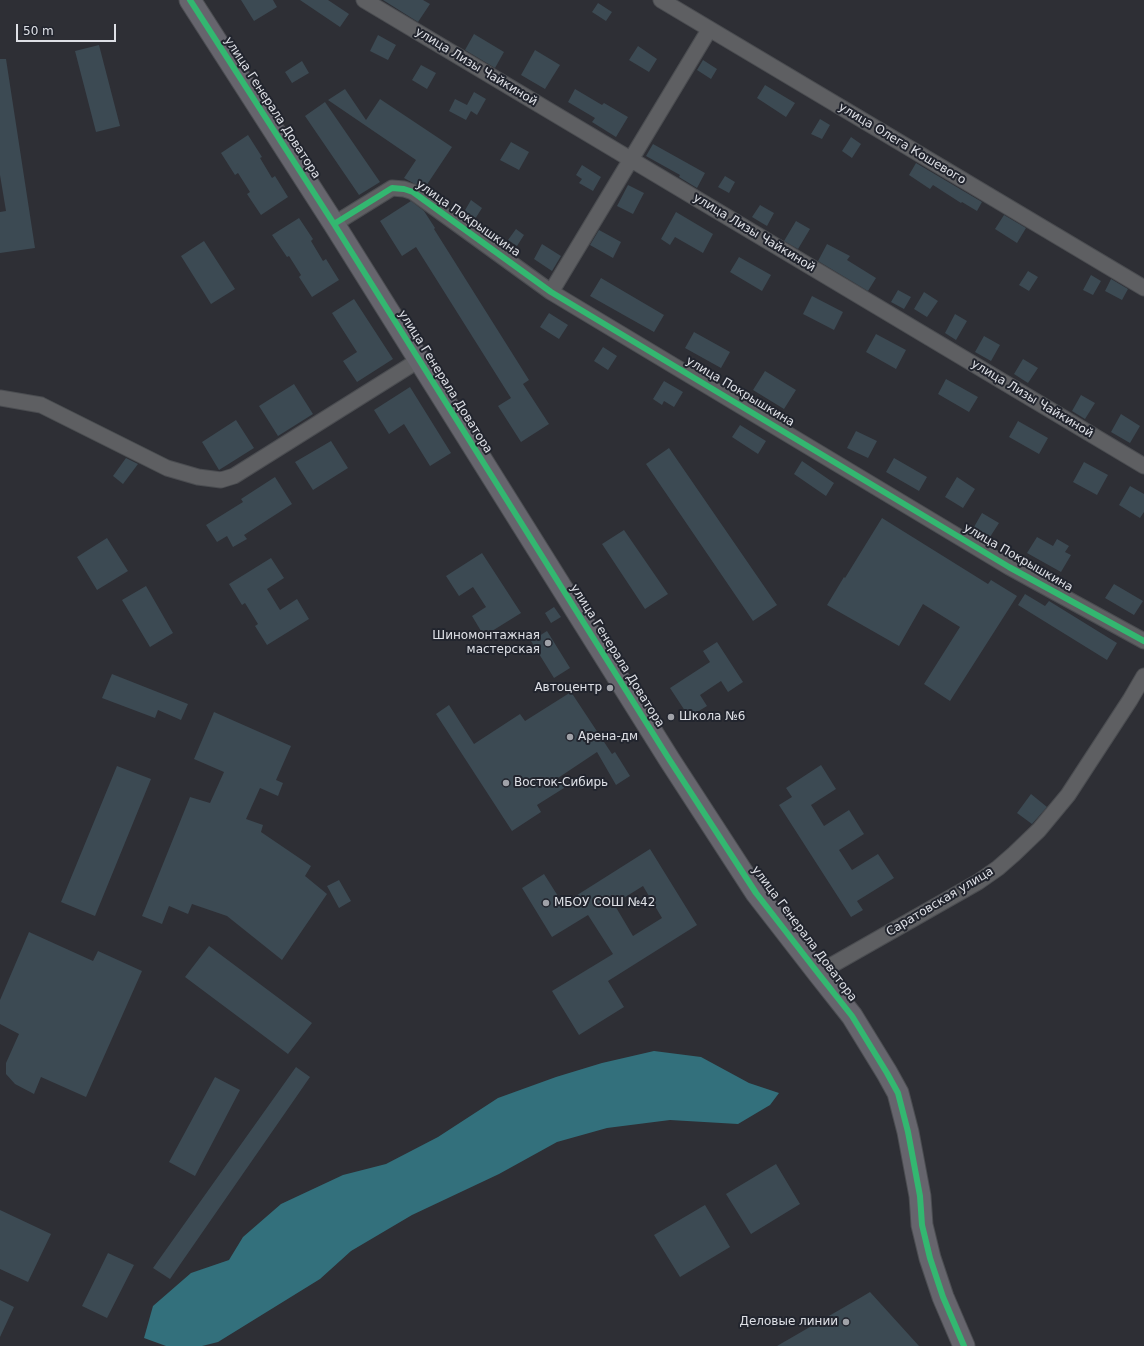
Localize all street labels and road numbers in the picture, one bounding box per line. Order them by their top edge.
street label: улица Лизы Чайкиной [412,25,540,109]
street label: улица Генерала Доватора [221,34,323,182]
street label: улица Олега Кошевого [836,100,968,188]
street label: улица Покрышкина [413,178,523,260]
street label: улица Лизы Чайкиной [690,191,818,275]
street label: улица Генерала Доватора [395,308,495,456]
street label: улица Покрышкина [683,354,797,430]
street label: улица Лизы Чайкиной [968,357,1096,441]
street label: улица Покрышкина [961,521,1075,595]
street label: улица Генерала Доватора [567,582,667,730]
street label: улица Генерала Доватора [748,863,860,1005]
street label: Саратовская улица [884,864,996,940]

